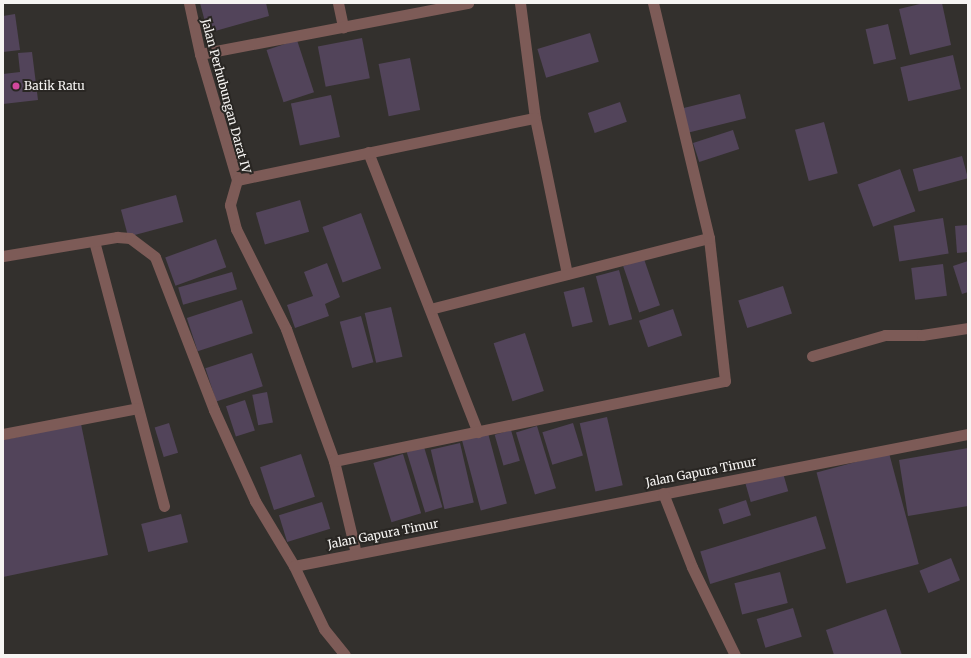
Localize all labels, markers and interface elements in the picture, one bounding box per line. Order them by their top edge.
street label: Jalan Perhubungan Darat IV [198,17,254,175]
place label: Batik Ratu [24,79,85,93]
marker: Batik Ratu [11,81,21,91]
street label: Jalan Gapura Timur [644,454,758,490]
street label: Jalan Gapura Timur [326,516,440,552]

